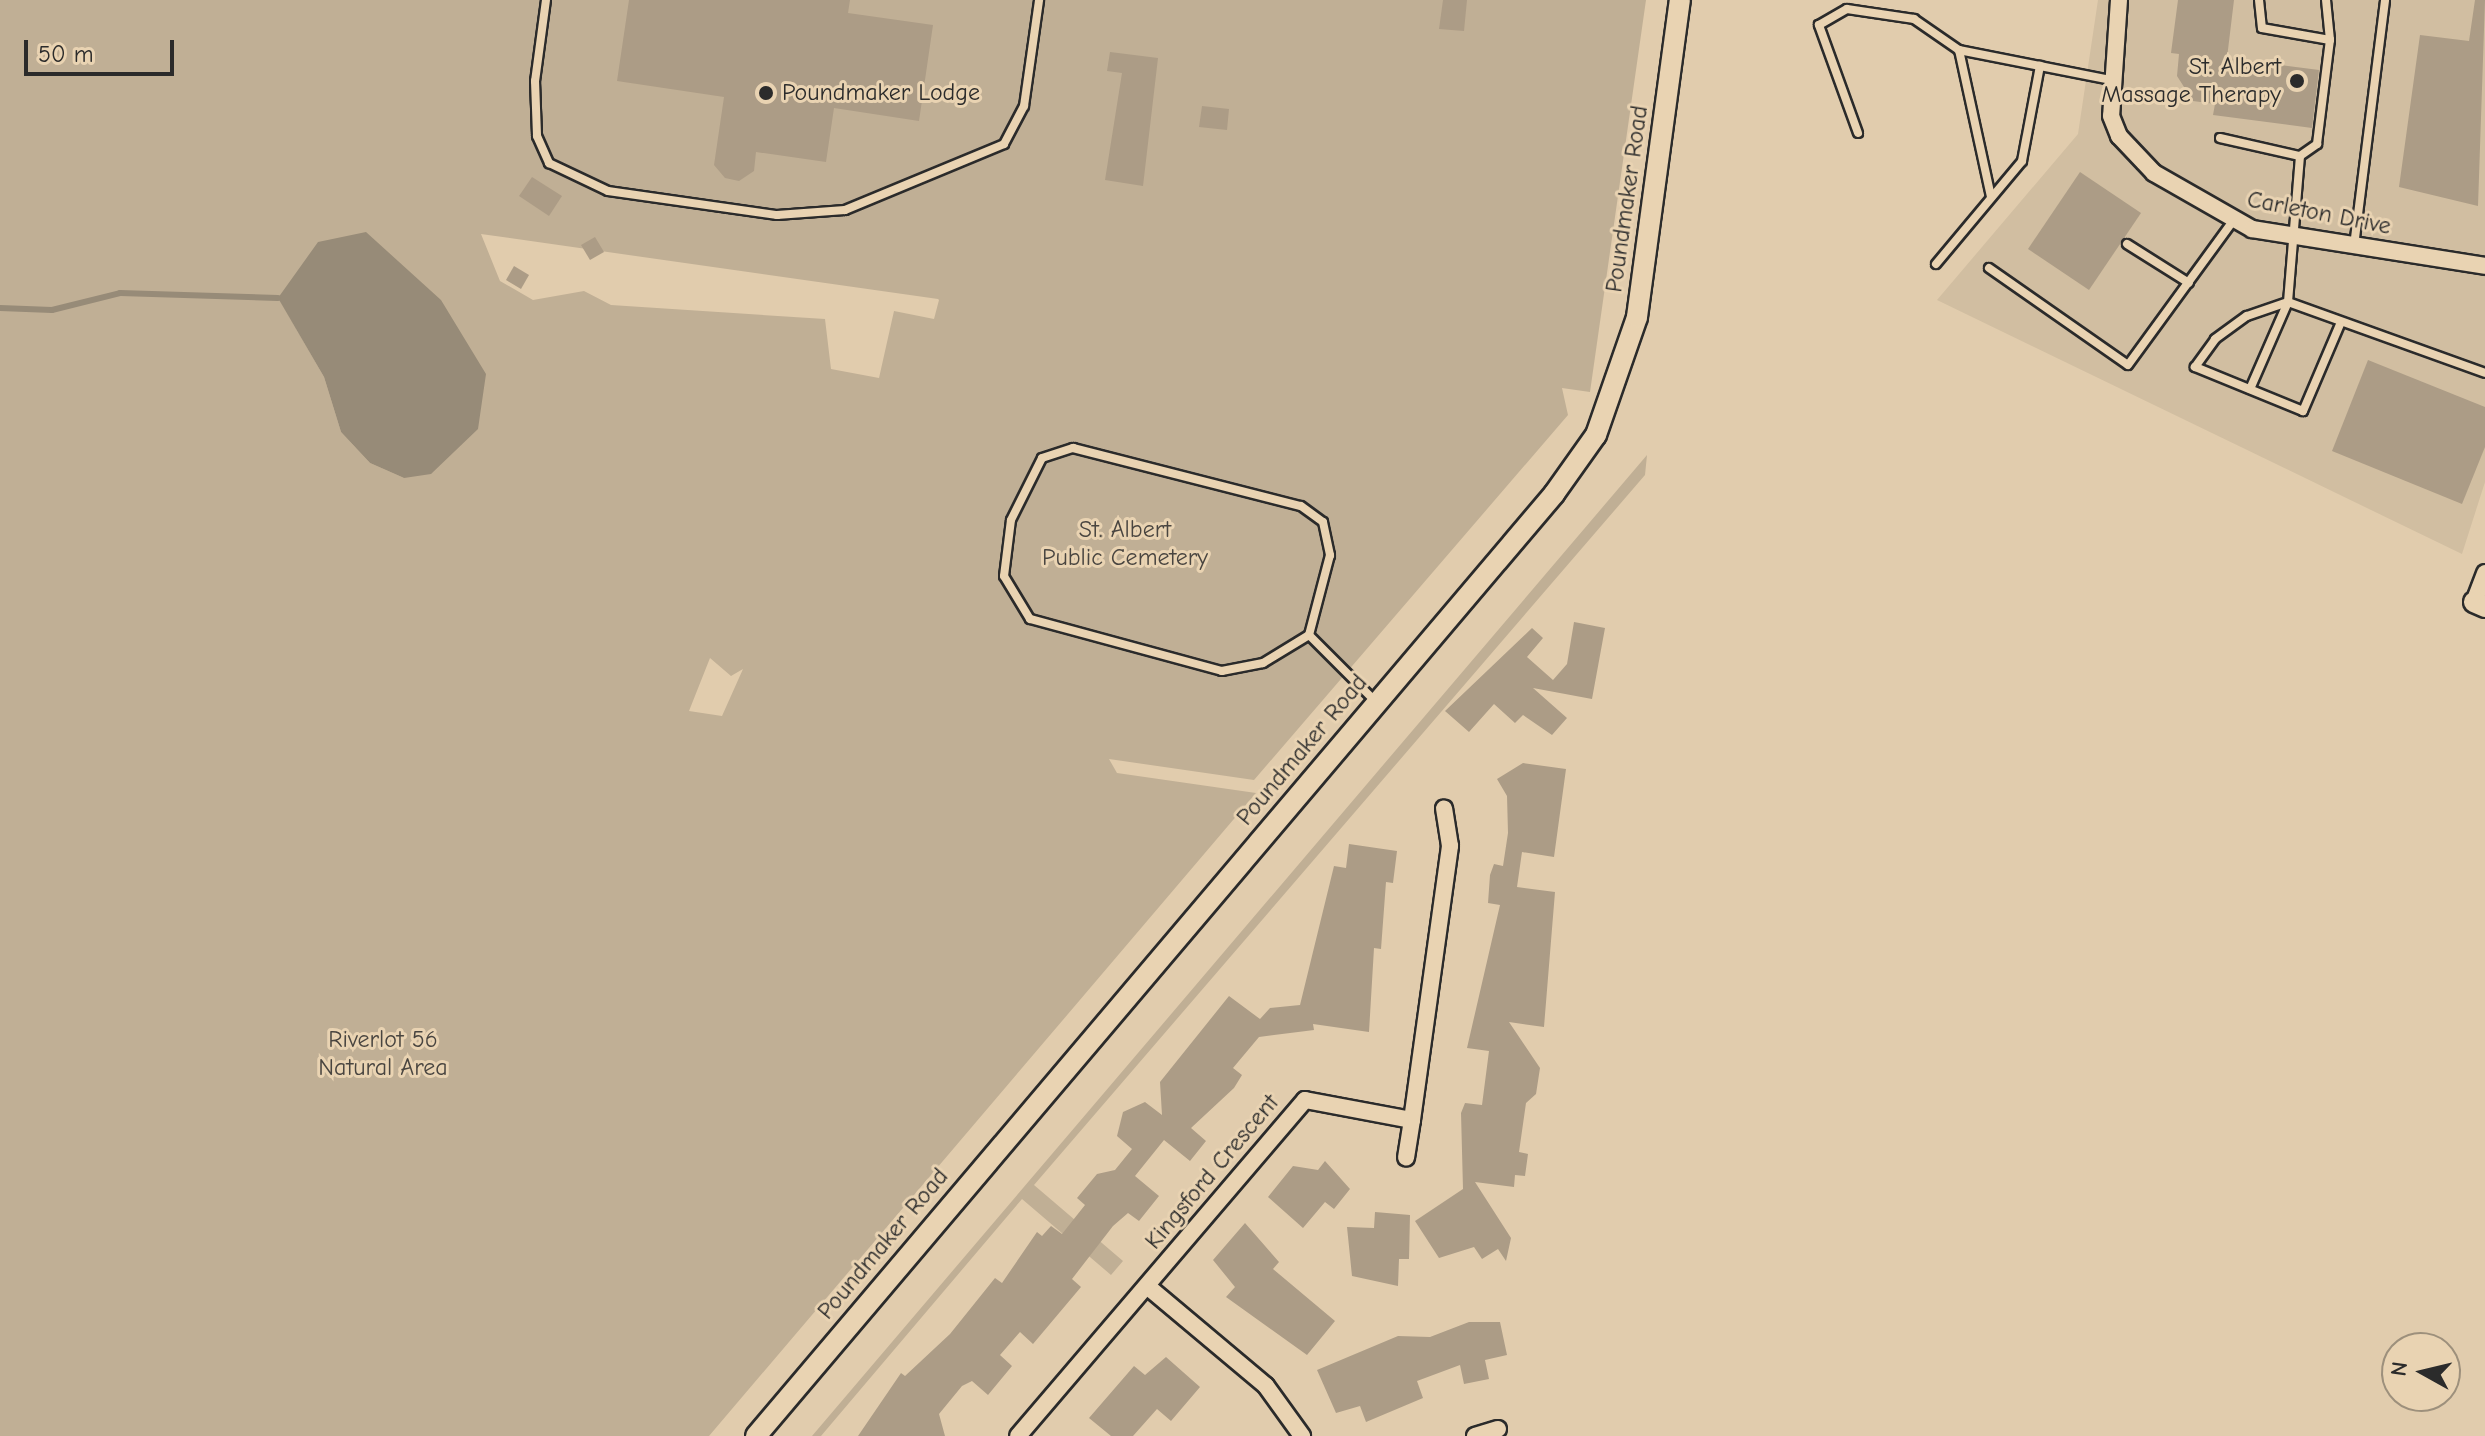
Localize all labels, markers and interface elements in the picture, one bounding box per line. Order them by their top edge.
scale bar [28,24,178,74]
text: 50 m [38,40,94,68]
place label: St. Albert Massage Therapy [2101,53,2281,109]
marker: St. Albert Massage Therapy [2288,72,2306,90]
place label: Poundmaker Lodge [782,79,980,107]
marker: Poundmaker Lodge [757,84,775,102]
street label: Poundmaker Road [1600,104,1654,294]
street label: Carleton Drive [2245,185,2393,241]
park label: St. Albert Public Cemetery [1042,516,1208,572]
street label: Poundmaker Road [1231,669,1373,831]
park label: Riverlot 56 Natural Area [318,1026,448,1082]
street label: Kingsford Crescent [1139,1089,1285,1255]
street label: Poundmaker Road [812,1163,954,1325]
north arrow [2381,1332,2461,1412]
text: N [2385,1360,2413,1378]

